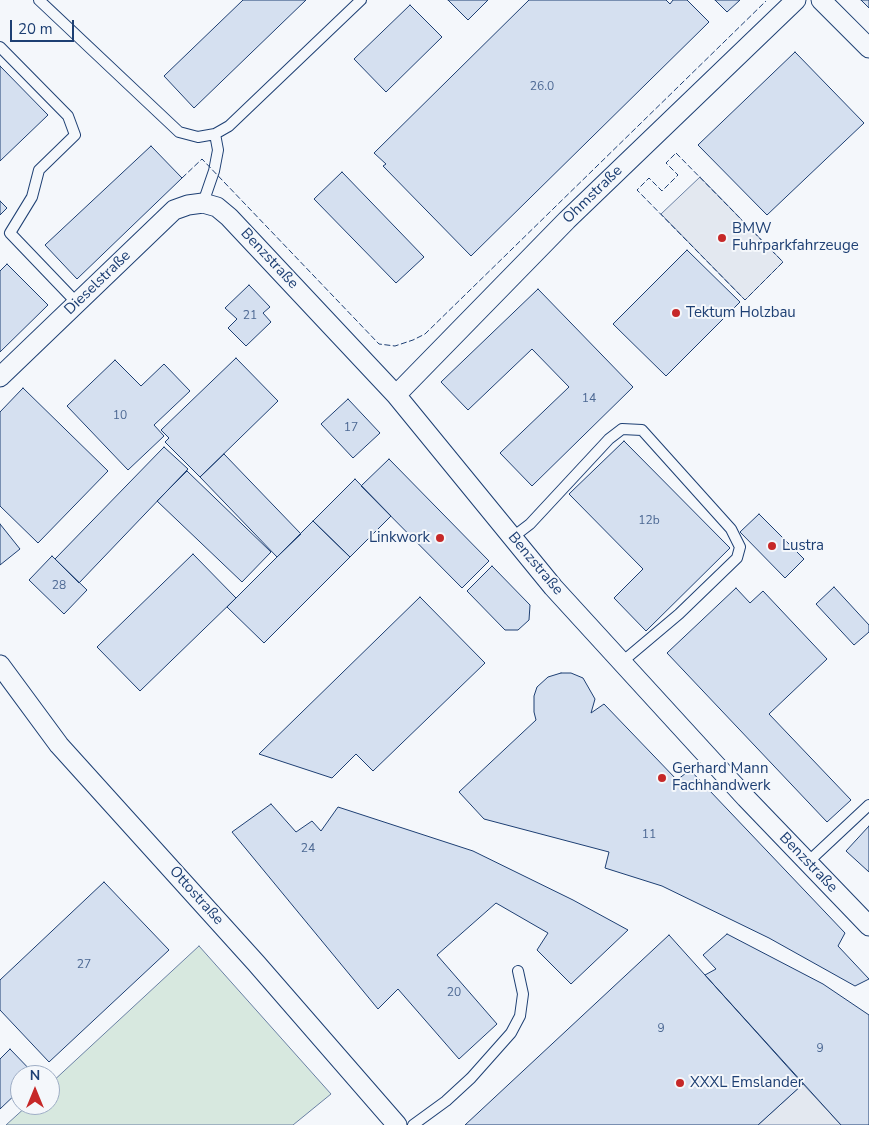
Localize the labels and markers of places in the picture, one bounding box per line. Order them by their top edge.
place label: BMW Fuhrparkfahrzeuge [732,220,859,255]
marker: BMW Fuhrparkfahrzeuge [716,232,728,244]
place label: Tektum Holzbau [686,304,796,322]
marker: Tektum Holzbau [670,307,682,319]
place label: Linkwork [369,529,430,547]
marker: Linkwork [434,532,446,544]
place label: Lustra [782,537,824,555]
marker: Lustra [766,540,778,552]
place label: Gerhard Mann Fachhandwerk [672,760,770,795]
marker: Gerhard Mann Fachhandwerk [656,772,668,784]
place label: XXXL Emslander [690,1074,803,1092]
marker: XXXL Emslander [674,1077,686,1089]

